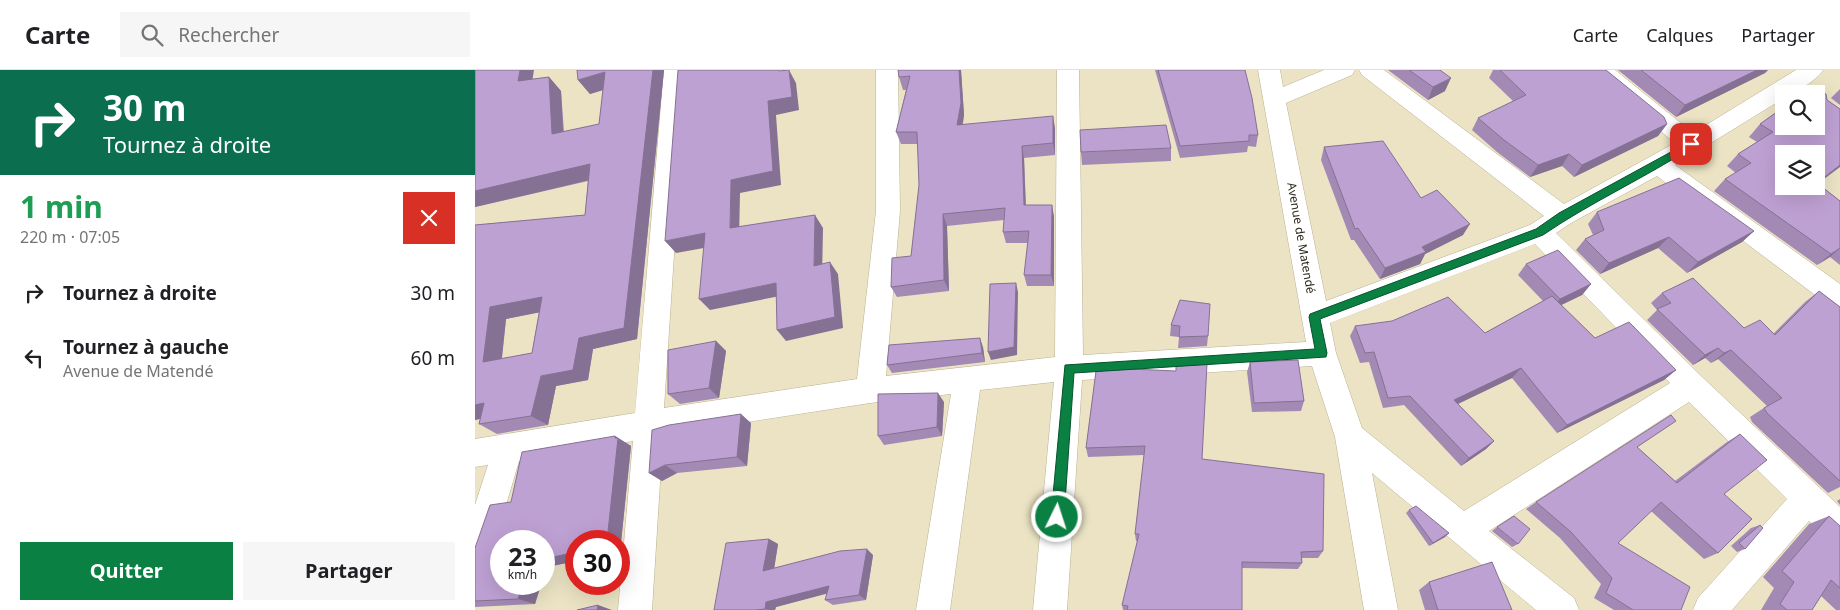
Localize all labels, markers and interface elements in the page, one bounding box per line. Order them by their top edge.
search box [120,12,470,57]
text: Carte [25,18,90,51]
icon: search [138,21,166,49]
text: Rechercher [178,22,279,48]
text: Carte [1573,23,1618,47]
text: Calques [1646,23,1713,47]
text: Partager [1741,23,1815,47]
text: 30 m [103,84,186,131]
map controls [1775,85,1825,195]
button: search [1775,85,1825,135]
icon: right [20,90,85,155]
pin [1670,123,1712,165]
text: Tournez à droite [103,129,271,159]
icon: arrive [1677,130,1705,158]
button: layers [1775,145,1825,195]
street label: Avenue de Matendé [1283,181,1320,295]
text: 1 min [20,186,103,227]
button: close [403,192,455,244]
text: 220 m · 07:05 [20,226,120,248]
icon: right [20,279,48,307]
text: Tournez à droite [63,280,217,306]
text: 30 m [411,280,455,306]
text: Tournez à gauche [63,334,229,360]
icon: left [20,344,48,372]
text: 60 m [411,345,455,371]
text: Avenue de Matendé [63,360,213,382]
position arrow [1030,490,1082,542]
speed limit sign: 30 [565,530,630,595]
text: 23 [508,539,537,573]
button: Quitter [20,542,233,600]
button: Partager [243,542,455,600]
text: km/h [508,566,537,583]

